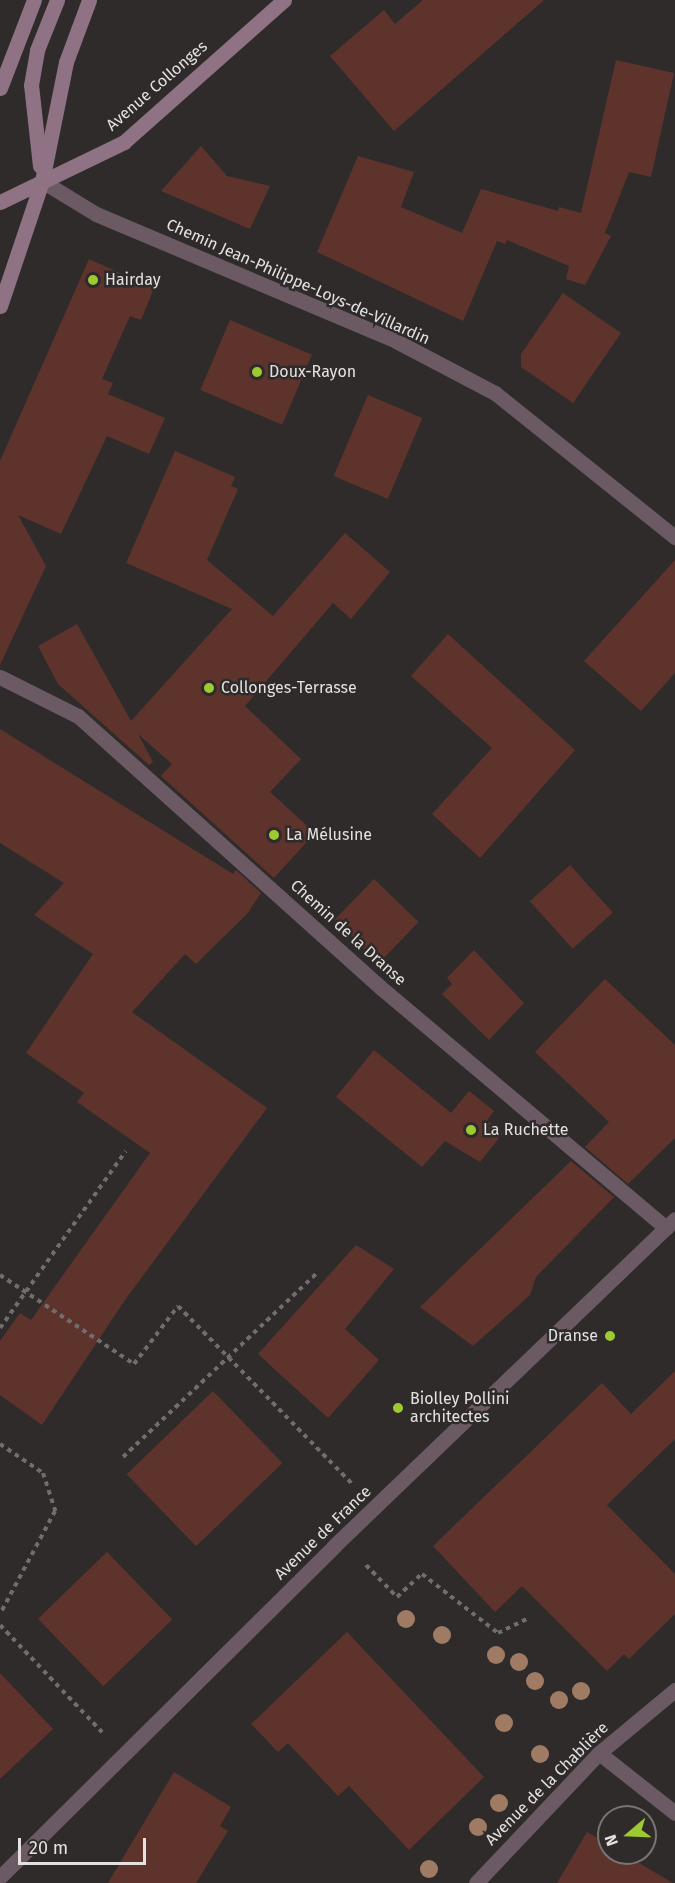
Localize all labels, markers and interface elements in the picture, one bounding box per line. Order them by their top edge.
street label: Avenue Collonges [103,37,211,135]
street label: Chemin Jean-Philippe-Loys-de-Villardin [163,215,433,349]
place label: Hairday [105,270,161,290]
marker: Hairday [86,273,100,287]
place label: Doux-Rayon [269,362,356,382]
marker: Doux-Rayon [250,365,264,379]
place label: Collonges-Terrasse [221,678,357,698]
marker: Collonges-Terrasse [202,681,216,695]
place label: La Mélusine [286,825,372,845]
marker: La Mélusine [267,828,281,842]
street label: Chemin de la Dranse [286,876,410,990]
place label: La Ruchette [483,1120,569,1140]
marker: La Ruchette [464,1123,478,1137]
place label: Dranse [548,1326,598,1346]
marker: Dranse [603,1329,617,1343]
place label: Biolley Pollini architectes [410,1389,510,1427]
marker: Biolley Pollini architectes [391,1401,405,1415]
street label: Avenue de France [271,1482,375,1584]
street label: Avenue de la Chablière [481,1718,613,1850]
north arrow [597,1805,657,1865]
scale bar [21,1826,148,1864]
text: N [601,1832,622,1848]
text: 20 m [29,1837,68,1859]

